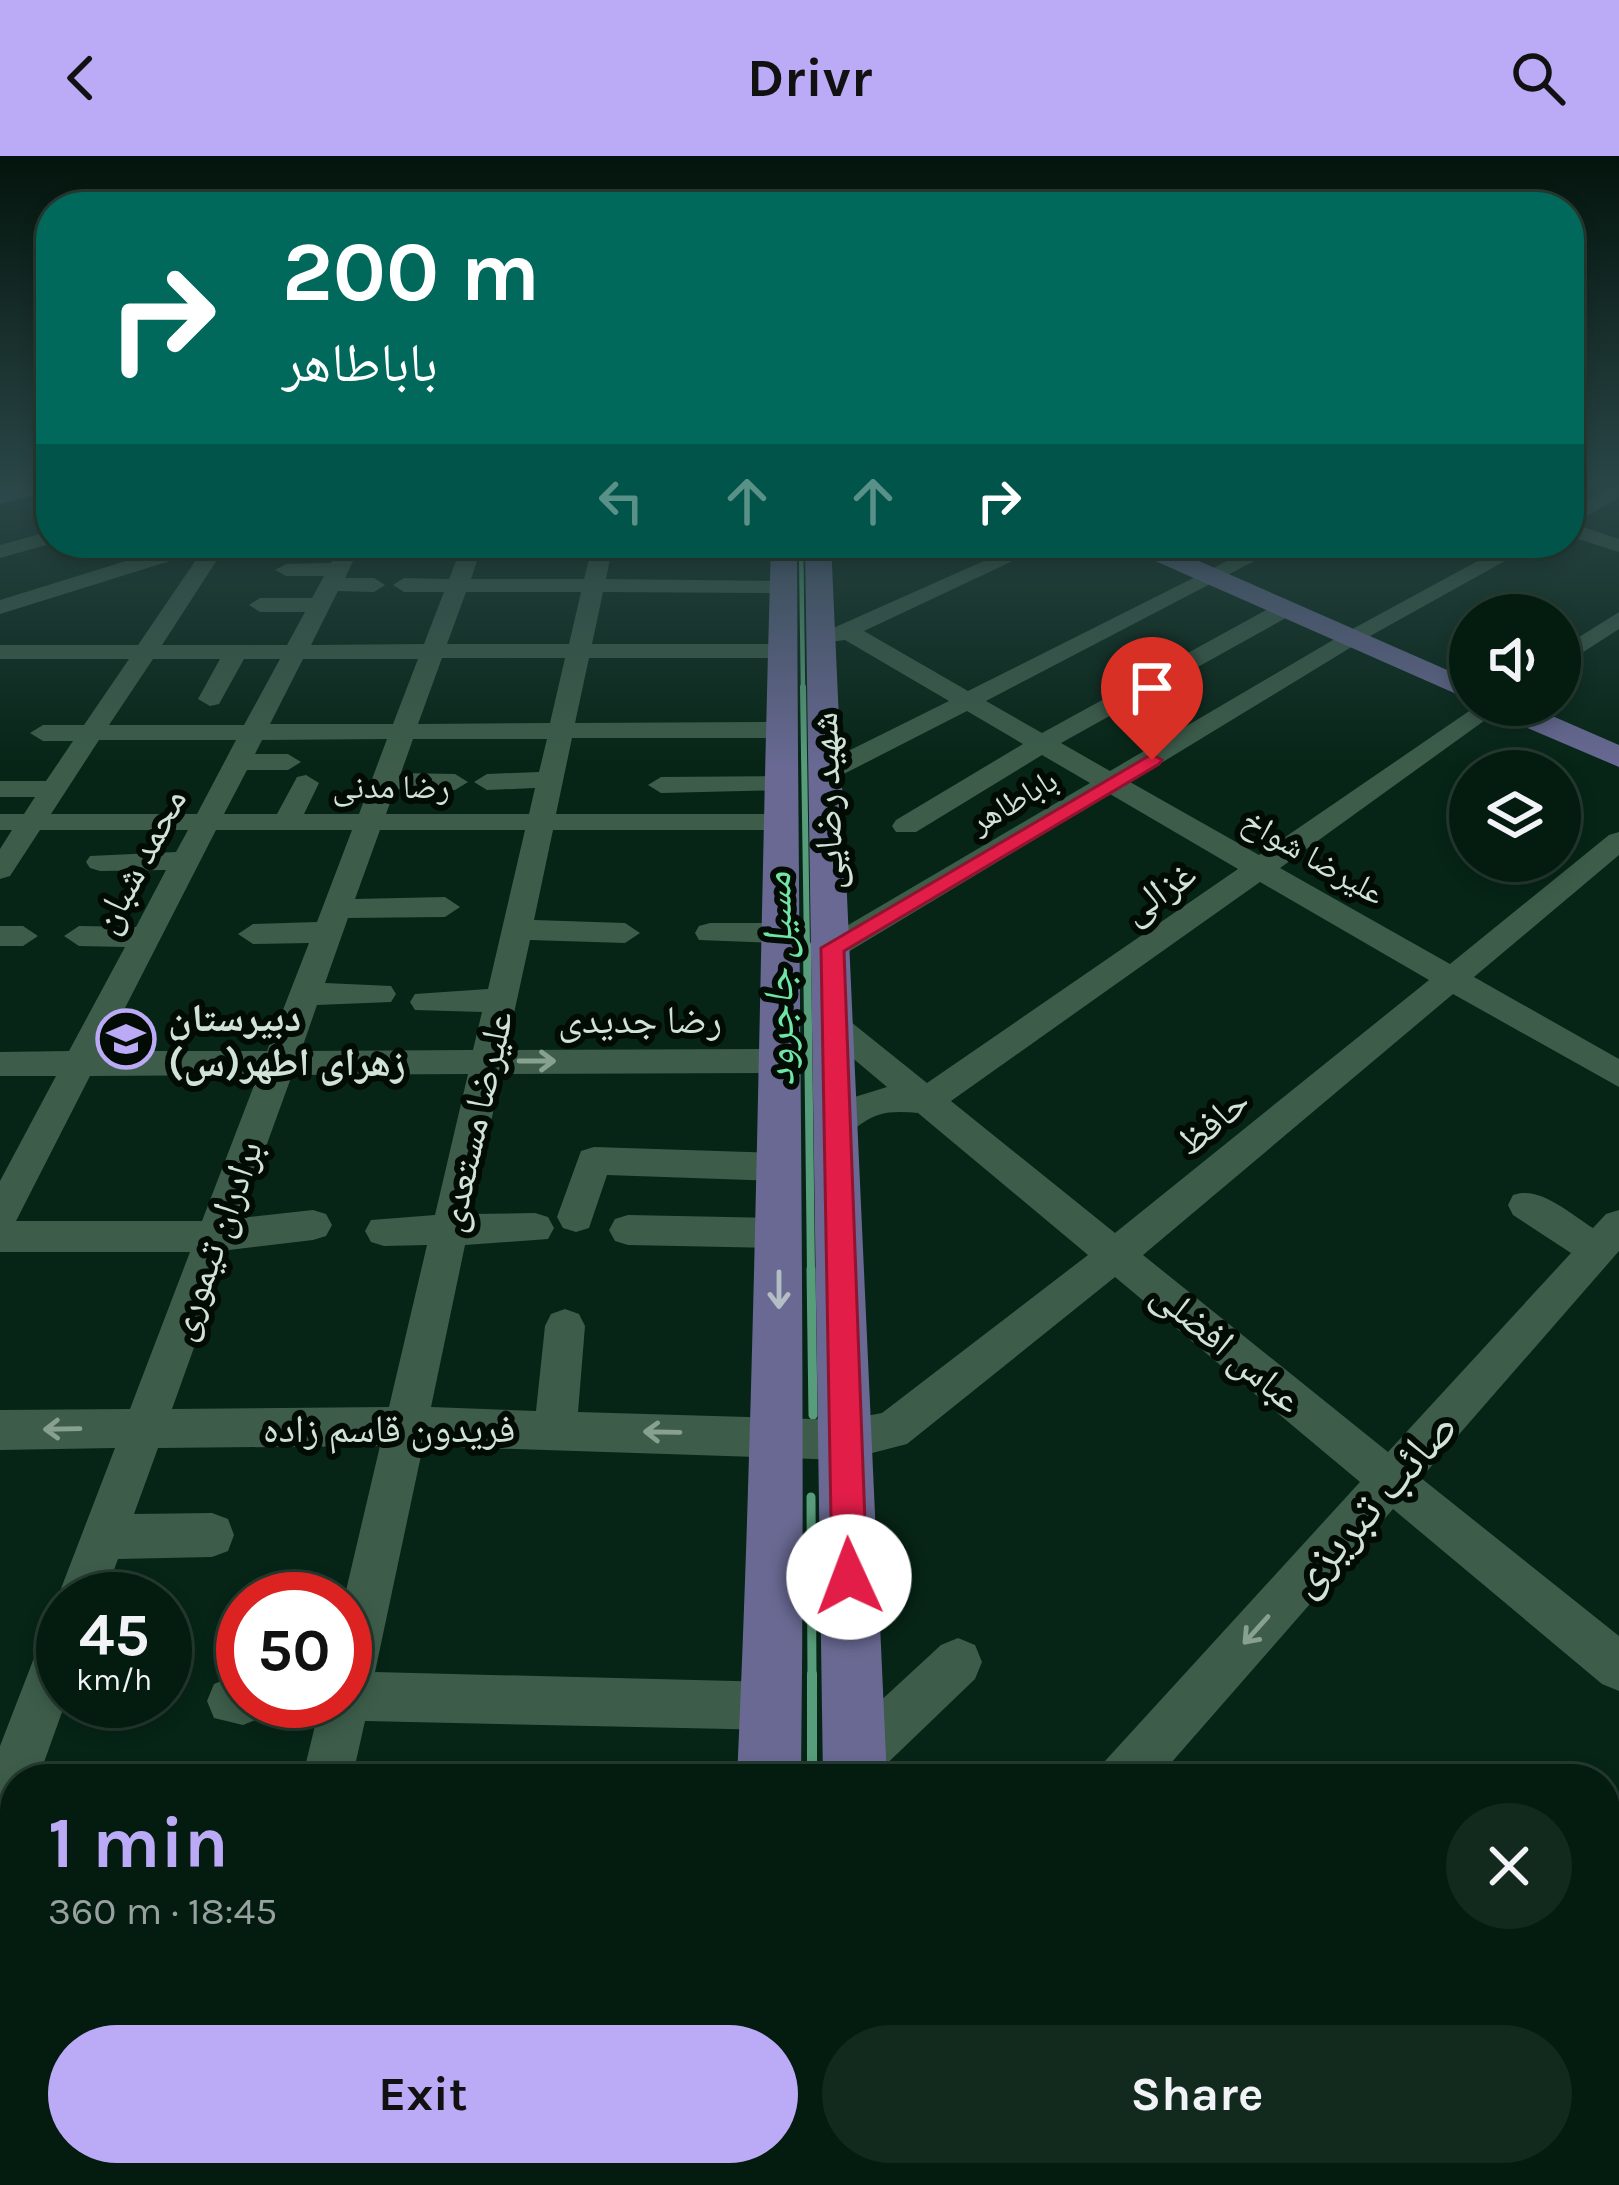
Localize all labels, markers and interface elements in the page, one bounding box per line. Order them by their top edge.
icon: back [48,45,114,111]
icon: search [1505,45,1571,111]
text: Drivr [747,46,872,110]
text: 200 m [282,223,540,321]
icon: right [84,240,240,396]
text: باباطاهر [282,331,438,395]
icon: left [588,468,654,534]
icon: ahead [714,468,780,534]
icon: ahead [840,468,906,534]
icon: right [966,468,1032,534]
map controls [1449,594,1581,882]
button: sound [1449,594,1581,726]
pin [1101,637,1203,760]
icon: arrive [1119,655,1185,721]
street label: شهید رضایی [801,711,854,891]
button: layers [1449,750,1581,882]
street label: باباطاهر [962,761,1064,842]
street label: رضا مدنی [332,768,450,807]
street label: محمد شبان [82,780,196,941]
street label: علیرضا شواخ [1235,801,1391,914]
street label: غزالی [1113,850,1205,934]
water label: مسیل جاجرود [751,872,805,1086]
place label: دبیرستان زهرای اطهر(س) [168,995,406,1086]
street label: رضا جدیدی [558,997,722,1043]
street label: علیرضا مستعدی [427,1006,523,1236]
school or university icon: دبیرستان زهرای اطهر(س) [95,1008,157,1070]
one-way arrow [517,1050,556,1072]
street label: حافظ [1167,1078,1259,1166]
street label: برادران تیموری [158,1134,272,1347]
one-way arrow [768,1270,790,1309]
street label: عباس افضلی [1142,1271,1312,1424]
street label: صائب تبریزی [1274,1399,1470,1607]
street label: فریدون قاسم زاده [263,1406,515,1454]
one-way arrow [43,1418,82,1440]
one-way arrow [643,1421,682,1444]
position arrow [786,1514,912,1640]
speed limit sign: 50 [216,1572,372,1728]
text: 45 [79,1600,149,1670]
one-way arrow [1243,1615,1270,1645]
text: km/h [76,1662,152,1698]
text: 1 min [48,1801,229,1885]
button: close [1446,1803,1572,1929]
text: 360 m · 18:45 [48,1888,277,1934]
button: Exit [48,2025,798,2163]
button: Share [822,2025,1572,2163]

